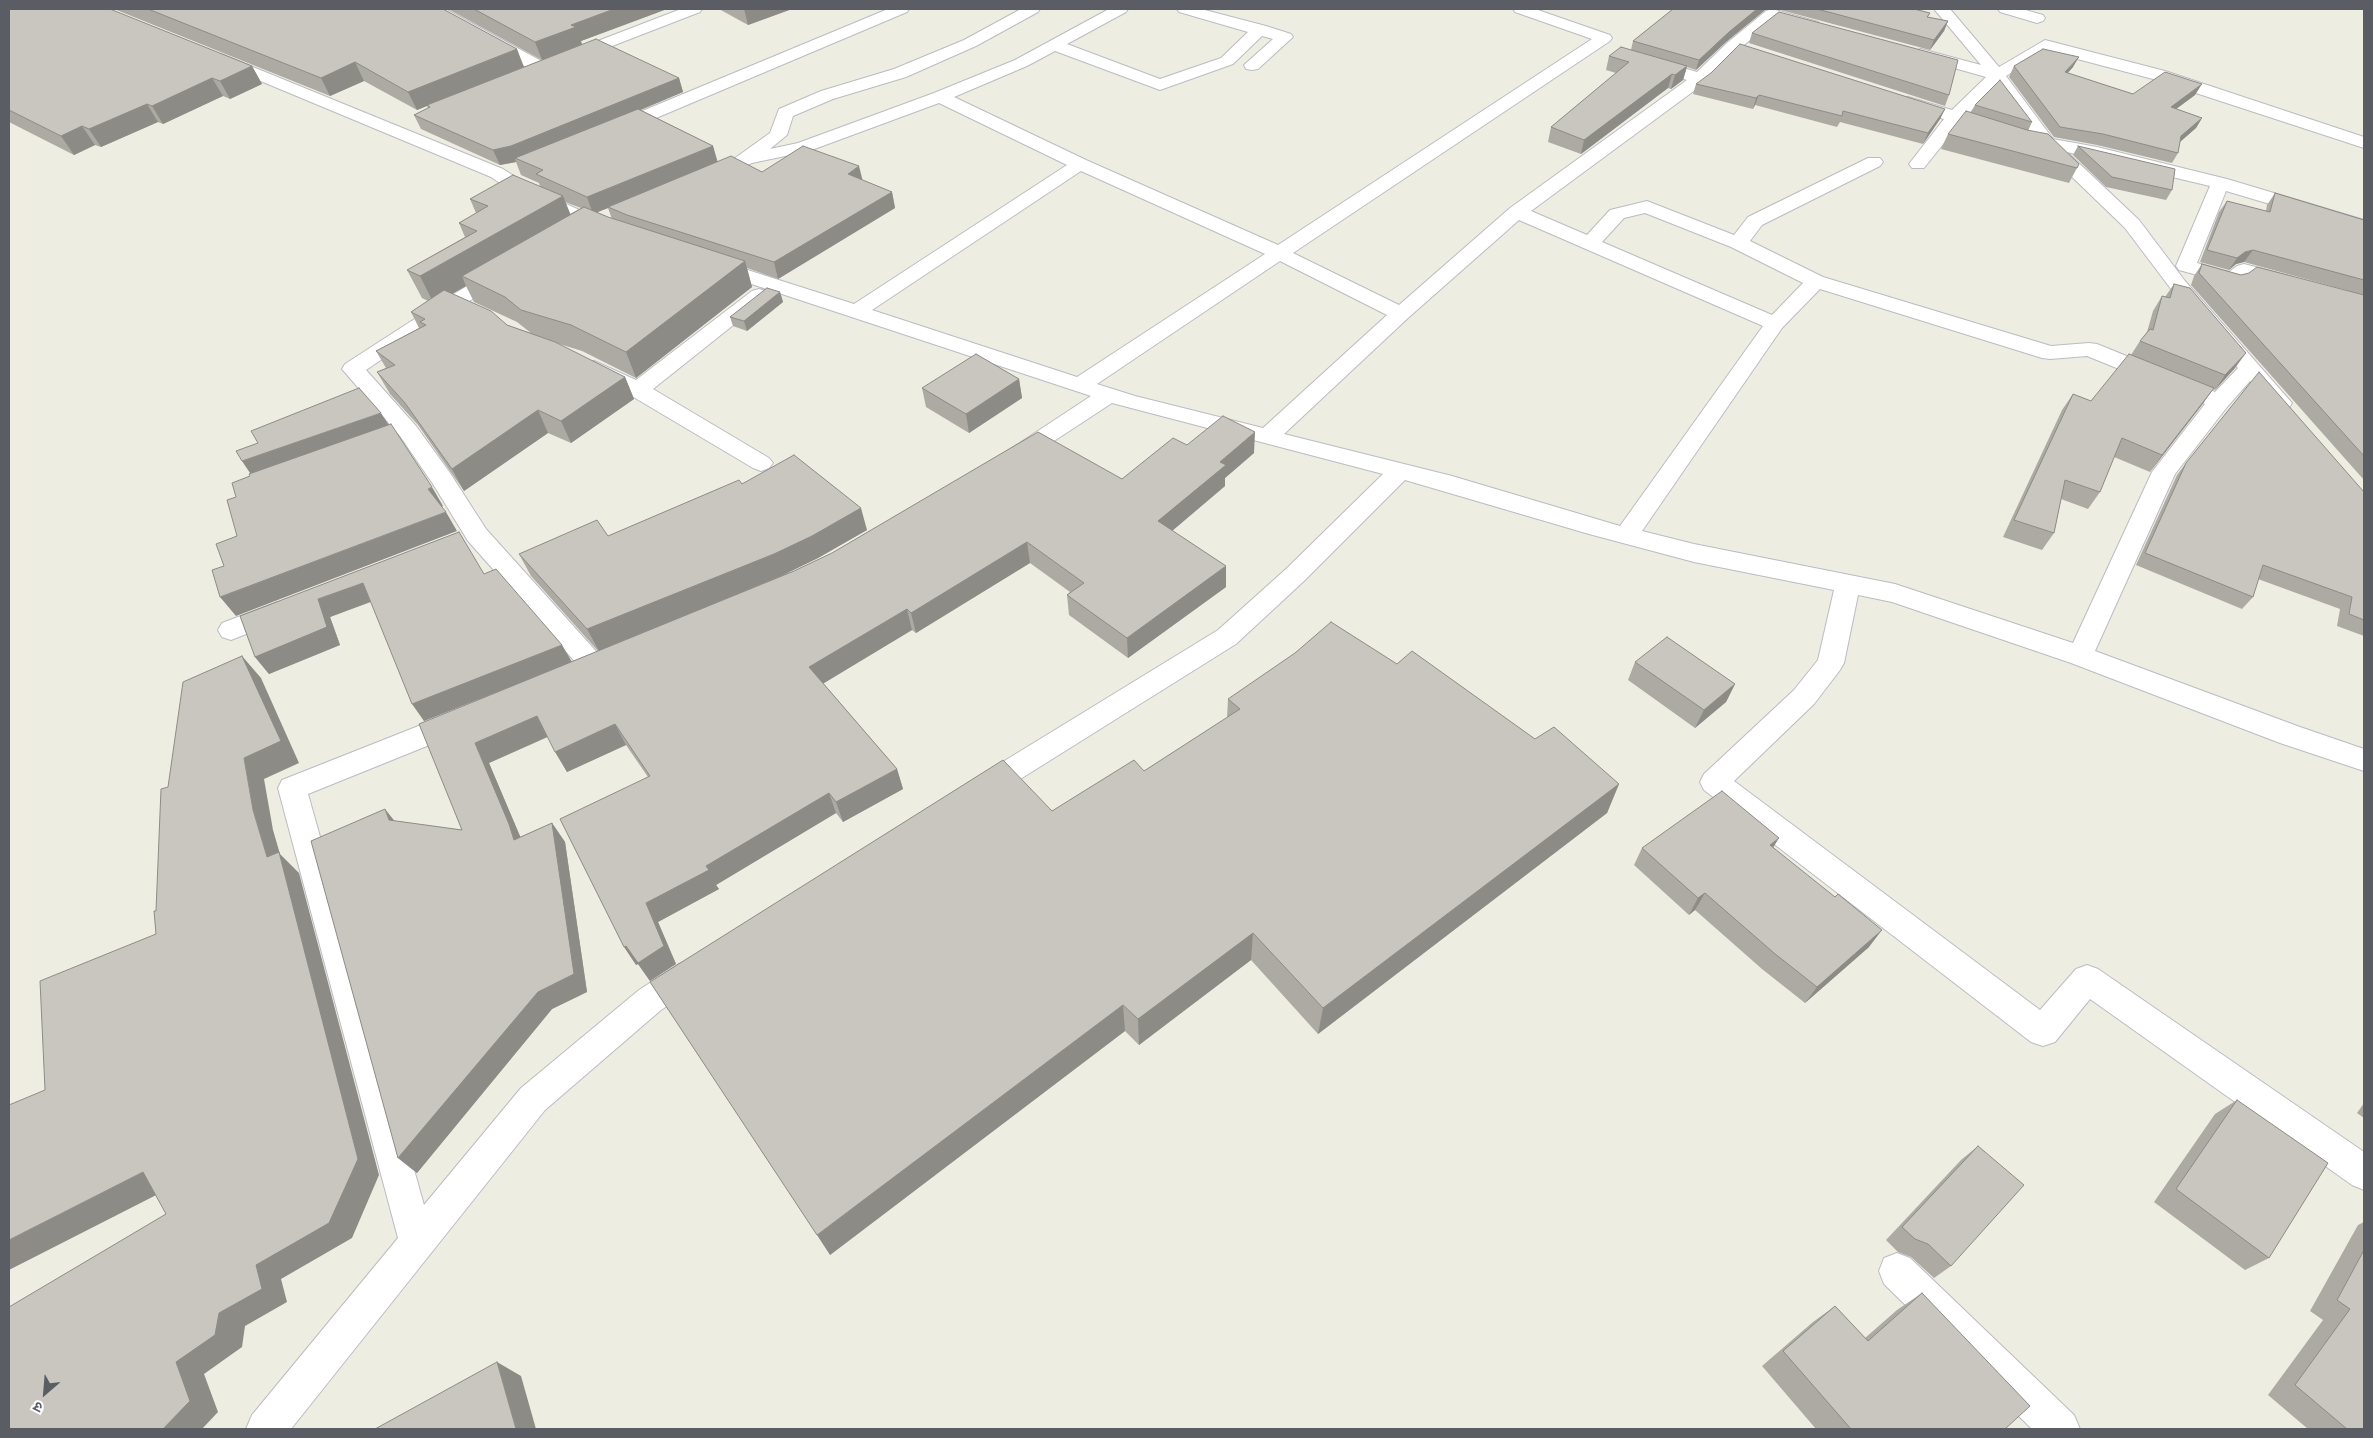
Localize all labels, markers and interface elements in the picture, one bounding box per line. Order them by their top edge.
north arrow [20,1368,70,1418]
text: उ [30,1397,45,1416]

